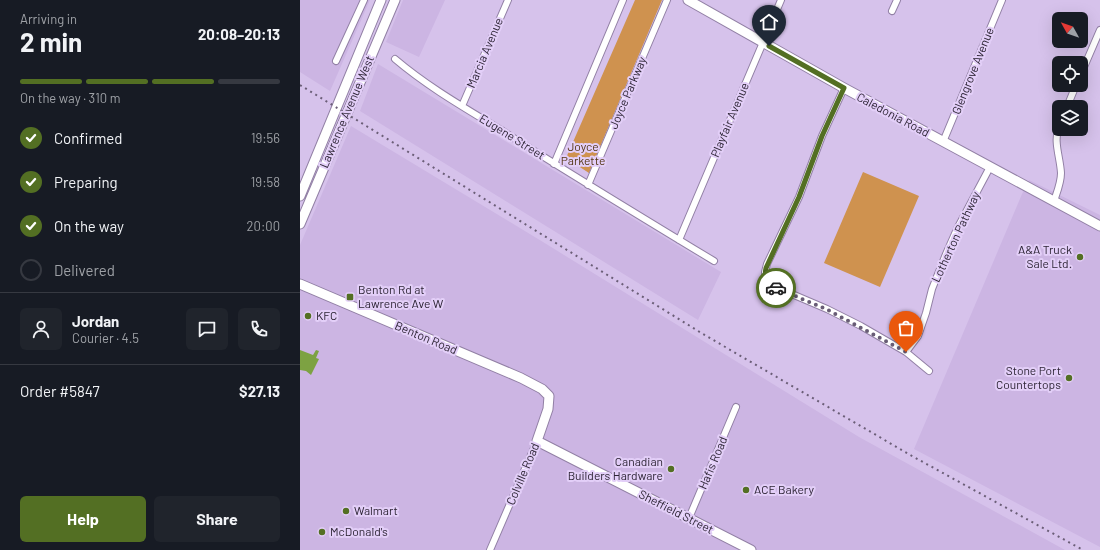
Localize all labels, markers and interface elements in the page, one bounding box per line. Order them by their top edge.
pin [752,5,786,46]
text: Arriving in [20,11,77,27]
icon: home [758,11,780,33]
north arrow [1052,12,1088,48]
map controls [1052,12,1088,136]
street label: Marcia Avenue [463,15,505,90]
text: 20:08–20:13 [198,25,280,43]
street label: Glengrove Avenue [948,25,996,116]
text: 2 min [20,26,82,57]
street label: Lawrence Avenue West [316,53,376,170]
street label: Joyce Parkway [606,54,649,131]
button: locate [1052,56,1088,92]
street label: Playfair Avenue [707,80,751,159]
street label: Caledonia Road [855,89,932,139]
text: On the way · 310 m [20,90,120,106]
button: layers [1052,100,1088,136]
street label: Eugene Street [477,110,548,162]
icon: check [20,127,42,149]
text: Confirmed [54,129,122,147]
text: 19:56 [251,130,280,146]
park label: Joyce Parkette [561,139,605,167]
icon: check [20,171,42,193]
text: Preparing [54,173,118,191]
text: 19:58 [251,174,280,190]
street label: Lotherton Pathway [928,189,982,284]
icon: check [20,215,42,237]
text: On the way [54,217,124,235]
text: 20:00 [247,218,280,234]
place label: A&A Truck Sale Ltd. [1018,242,1072,270]
marker: A&A Truck Sale Ltd. [1075,252,1085,262]
text: Delivered [54,261,115,279]
courier [756,268,796,308]
icon: car [765,277,787,299]
place label: Benton Rd at Lawrence Ave W [358,282,444,310]
marker: Benton Rd at Lawrence Ave W [345,292,355,302]
button: person [20,308,62,350]
button: chat [186,308,228,350]
button: phone [238,308,280,350]
place label: KFC [316,308,337,322]
marker: KFC [303,311,313,321]
pin [889,311,923,352]
text: Jordan [72,312,119,330]
icon: bag [895,317,917,339]
street label: Benton Road [393,318,460,357]
text: Courier · 4.5 [72,330,139,346]
place label: Stone Port Countertops [996,363,1061,391]
marker: Stone Port Countertops [1064,373,1074,383]
text: Order #5847 [20,382,100,400]
text: $27.13 [239,382,280,400]
street label: Hafis Road [695,434,729,491]
street label: Colville Road [503,440,541,507]
place label: Canadian Builders Hardware [568,454,663,482]
marker: Canadian Builders Hardware [666,464,676,474]
place label: ACE Bakery [754,482,815,496]
marker: ACE Bakery [741,485,751,495]
street label: Sheffield Street [637,486,716,536]
button: Help [20,496,146,542]
button: Share [154,496,280,542]
place label: Walmart [354,503,398,517]
marker: Walmart [341,506,351,516]
place label: McDonald's [330,524,388,538]
marker: McDonald's [317,527,327,537]

